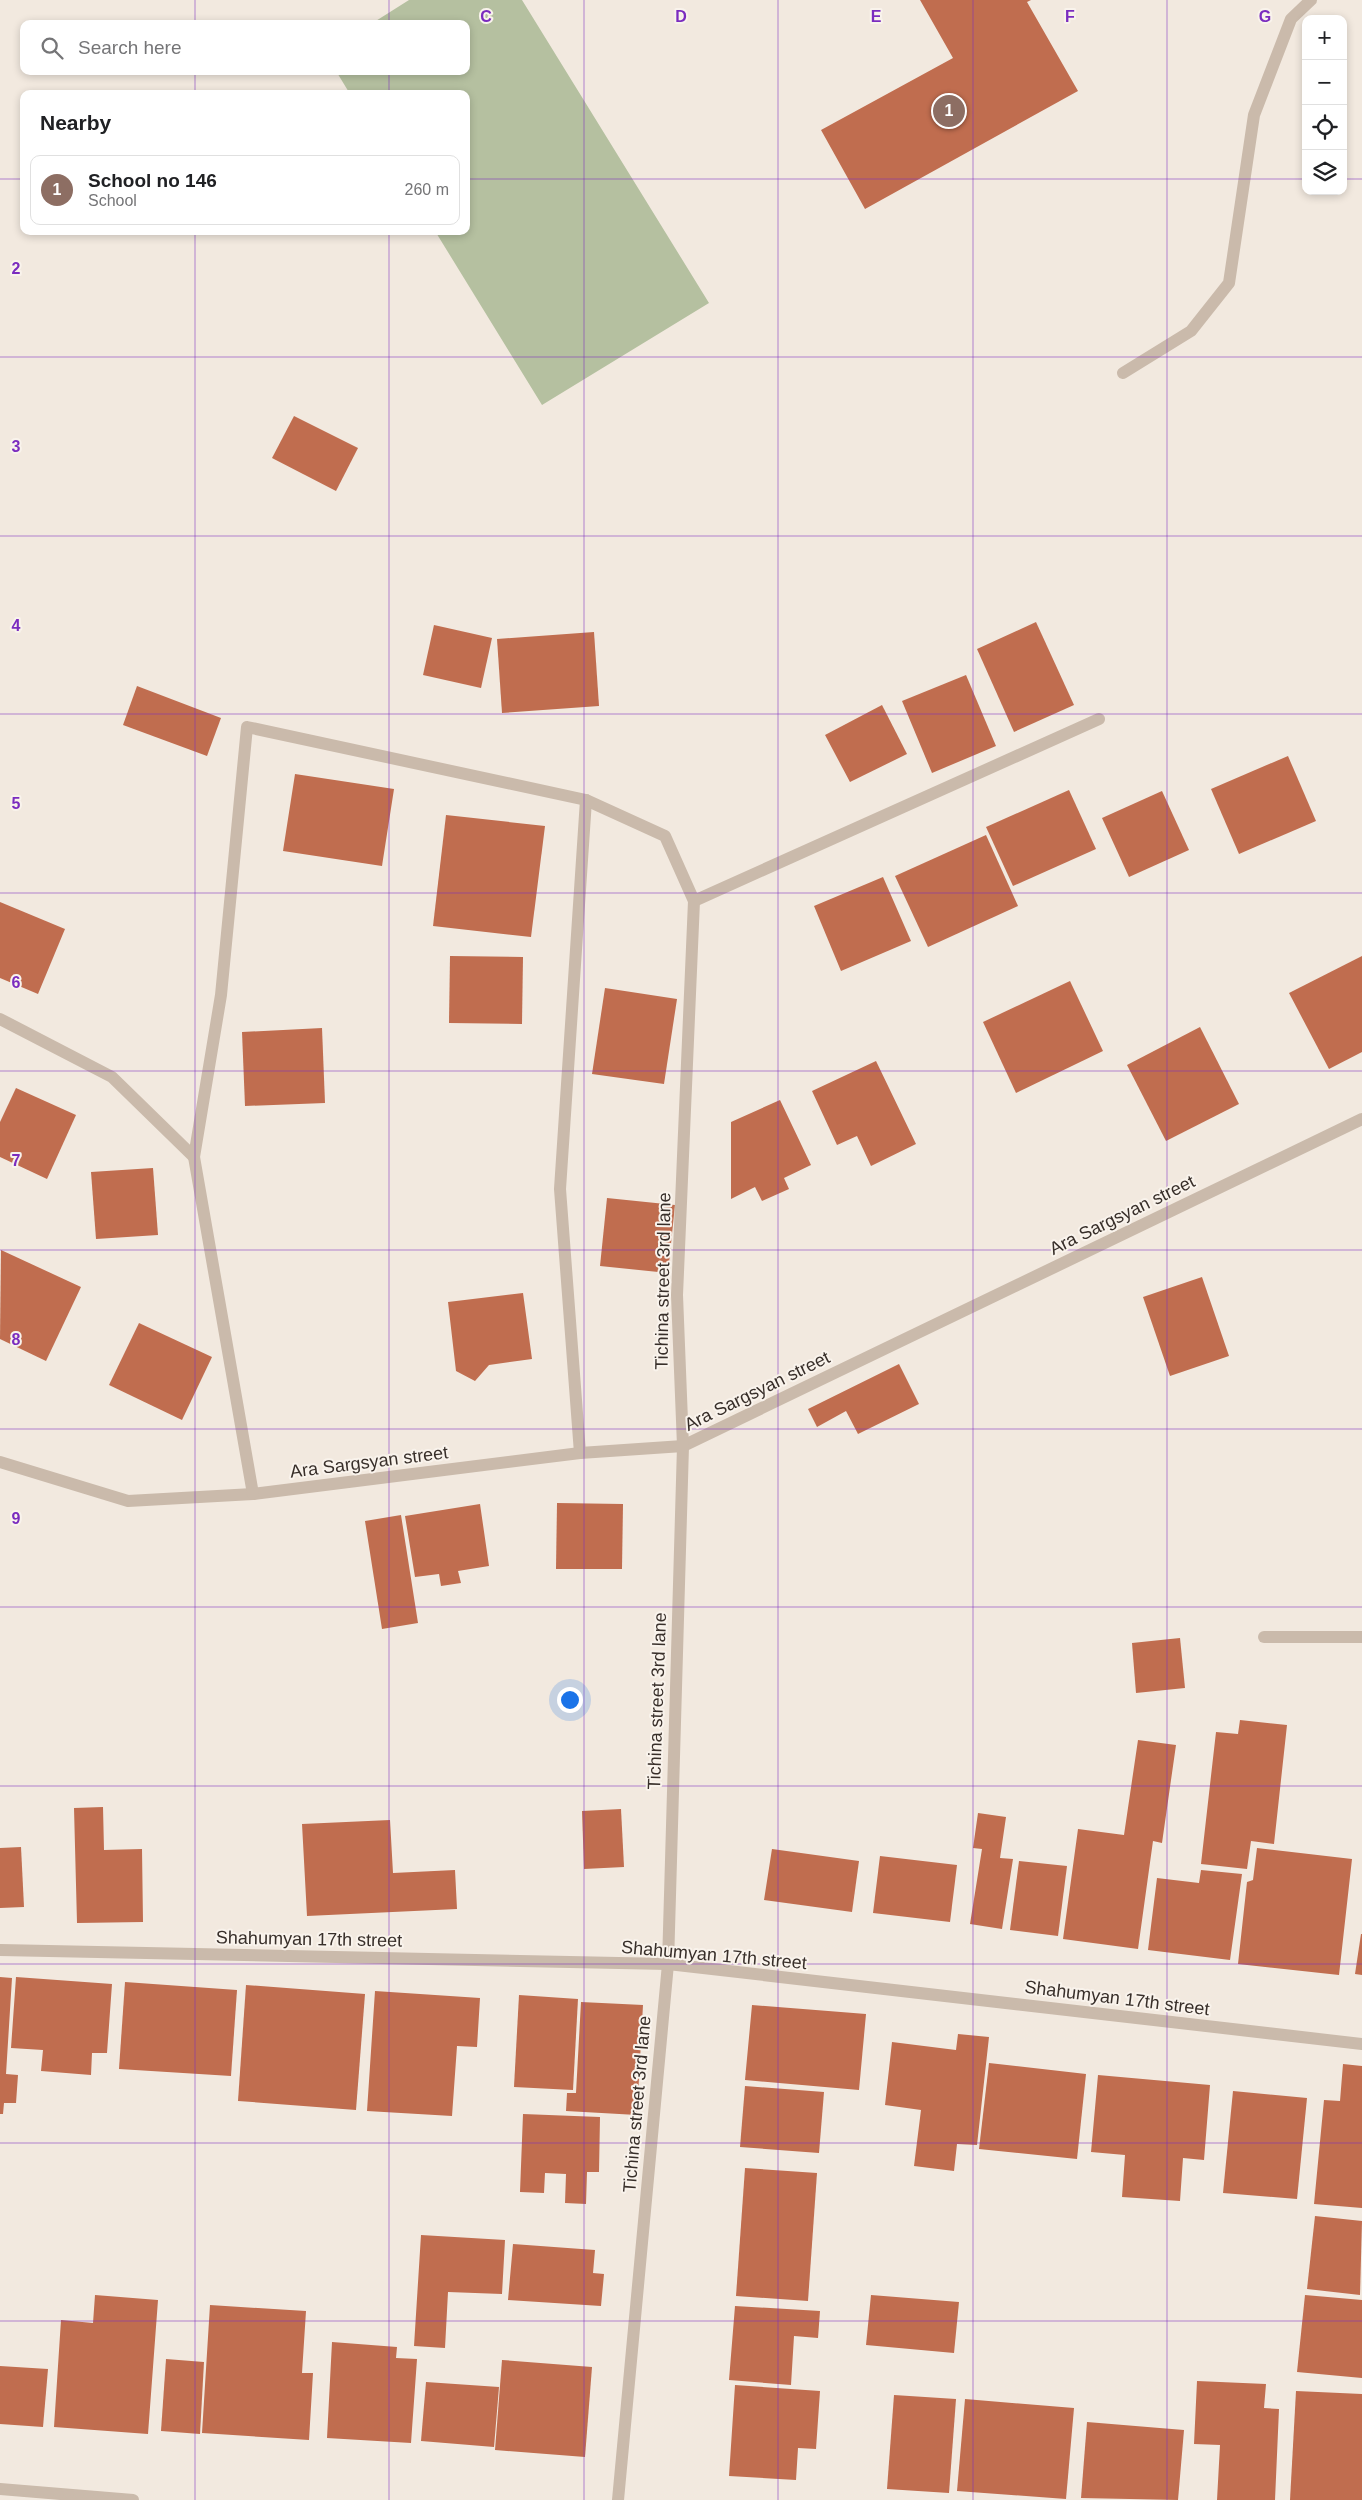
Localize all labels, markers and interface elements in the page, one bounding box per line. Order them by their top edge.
text: C [480,8,492,25]
text: D [675,8,687,25]
text: E [871,8,882,25]
text: F [1065,8,1075,25]
text: G [1259,8,1271,25]
map controls [1302,15,1347,195]
button: + [1302,15,1347,60]
search box [20,20,470,75]
icon: search [38,34,66,62]
text: Search here [78,37,182,58]
button: − [1302,60,1347,105]
pin: 1 [933,92,965,130]
button: locate [1302,105,1347,150]
text: Nearby [40,111,111,134]
button: layers [1302,150,1347,195]
text: School no 146 [88,170,217,191]
text: 1 [53,181,61,198]
text: 260 m [405,181,449,198]
text: School [88,192,137,209]
text: 2 [12,260,21,277]
text: 3 [12,438,21,455]
text: 4 [12,617,21,634]
text: 5 [12,795,21,812]
text: 6 [12,974,21,991]
text: 7 [12,1152,21,1169]
street label: Ara Sargsyan street [1046,1171,1198,1259]
street label: Tichina street 3rd lane [651,1192,675,1370]
text: 8 [12,1331,21,1348]
street label: Ara Sargsyan street [681,1347,833,1435]
street label: Ara Sargsyan street [289,1442,449,1482]
text: 9 [12,1510,21,1527]
street label: Tichina street 3rd lane [644,1612,670,1790]
your location [557,1687,583,1713]
street label: Shahumyan 17th street [216,1927,402,1951]
street label: Shahumyan 17th street [620,1937,808,1973]
street label: Shahumyan 17th street [1023,1977,1211,2019]
street label: Tichina street 3rd lane [619,2015,655,2193]

